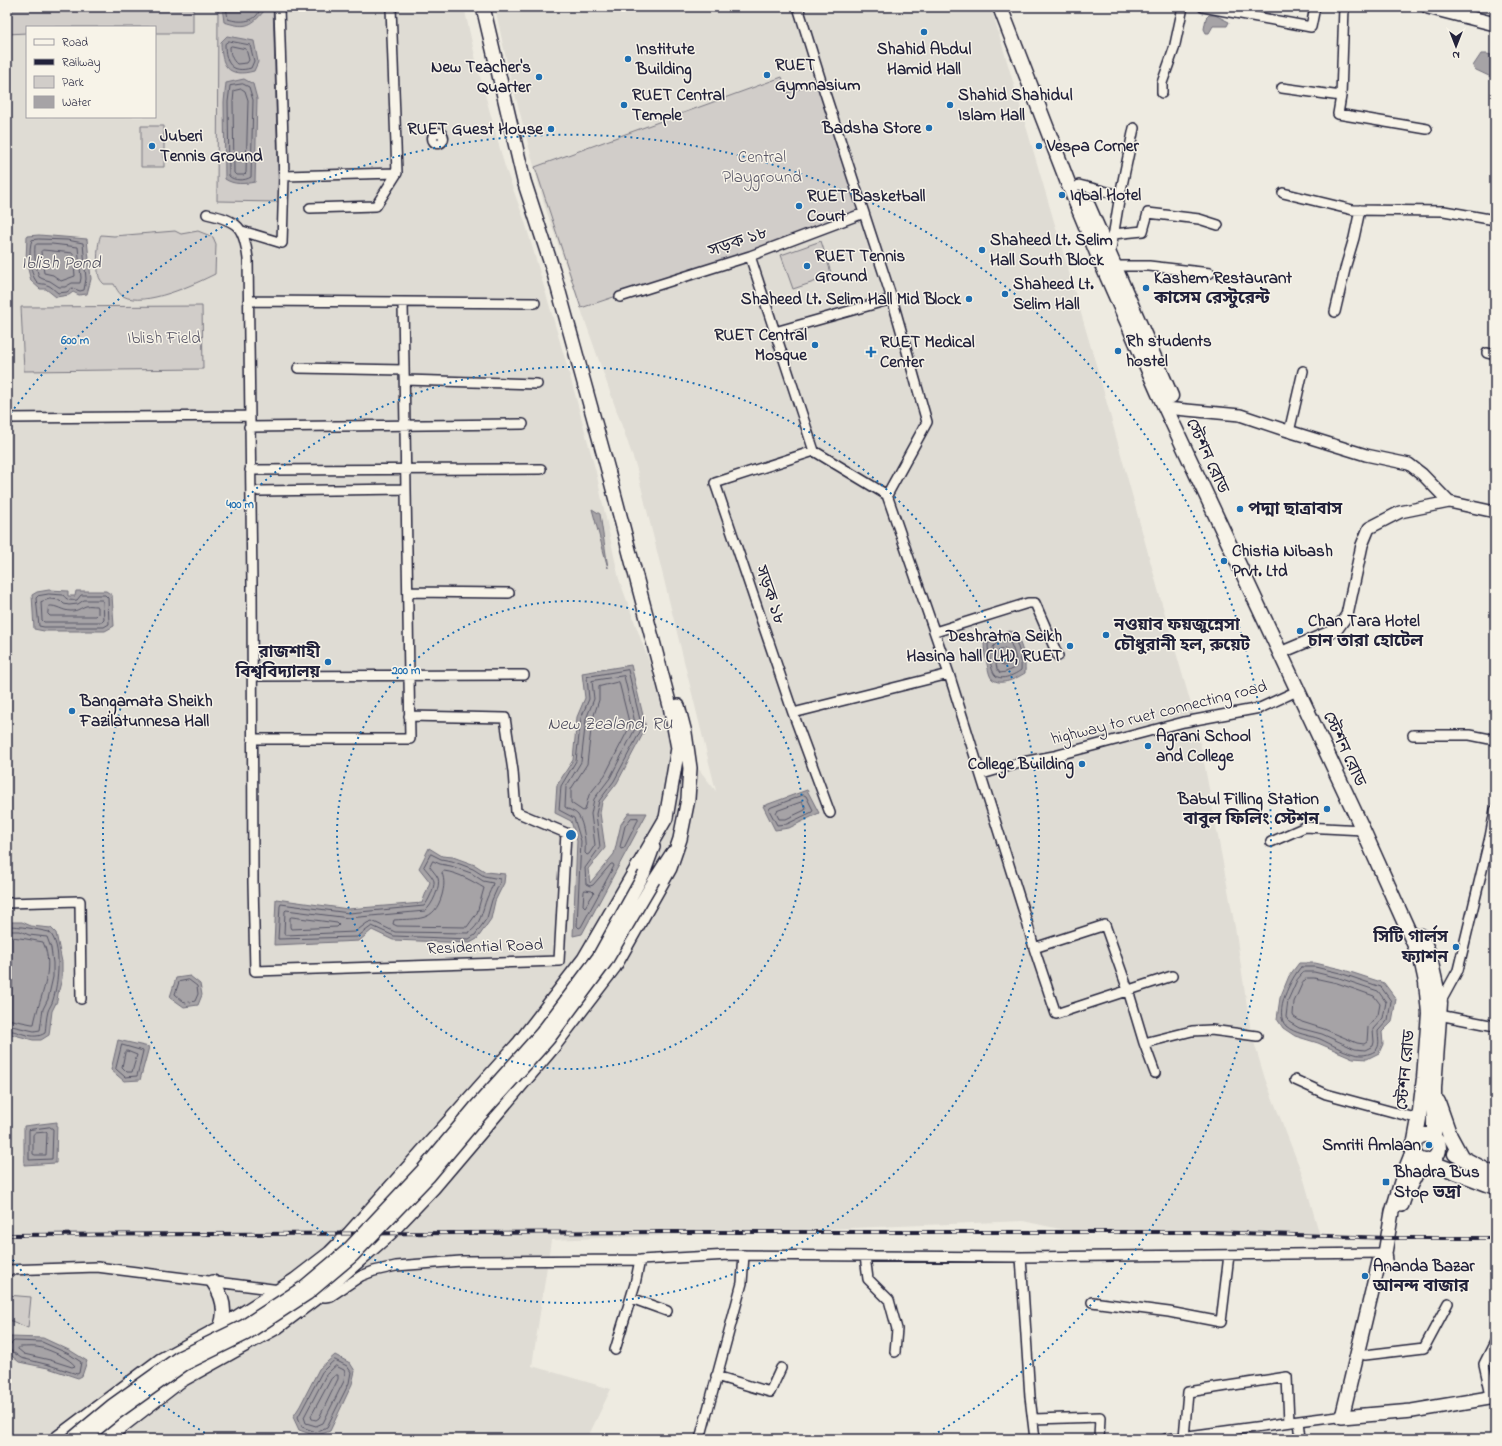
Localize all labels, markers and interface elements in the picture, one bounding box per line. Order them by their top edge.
legend [26,26,156,118]
north arrow [1436,26,1476,66]
marker: Shahid Abdul Hamid Hall [919,27,929,37]
text: Road [62,34,88,52]
place label: Institute Building [635,37,696,84]
place label: Shahid Abdul Hamid Hall [877,37,971,82]
text: N [1452,47,1460,63]
place label: RUET Gymnasium [775,53,860,100]
text: Railway [62,54,101,73]
marker: Institute Building [623,54,633,64]
place label: New Teacher's Quarter [431,55,532,100]
marker: RUET Gymnasium [762,70,772,80]
marker: New Teacher's Quarter [534,72,544,82]
text: Park [62,74,84,92]
place label: RUET Central Temple [632,83,725,128]
place label: Shahid Shahidul Islam Hall [958,83,1073,128]
text: Water [62,94,91,112]
marker: RUET Central Temple [619,100,629,110]
marker: Shahid Shahidul Islam Hall [945,100,955,110]
place label: Badsha Store [821,116,922,141]
place label: RUET Guest House [407,117,544,142]
marker: Badsha Store [924,123,934,133]
place label: Juberi Tennis Ground [160,124,263,169]
marker: RUET Guest House [546,124,556,134]
place label: Vespa Corner [1046,134,1139,159]
marker: Juberi Tennis Ground [147,141,157,151]
marker: Vespa Corner [1034,141,1044,151]
park label: Central Playground [722,145,802,192]
place label: Iqbal Hotel [1070,183,1141,208]
place label: RUET Basketball Court [807,184,925,229]
marker: Iqbal Hotel [1057,190,1067,200]
marker: RUET Basketball Court [794,201,804,211]
street label: সড়ক ১৮ [704,220,771,264]
place label: Shaheed Lt. Selim Hall South Block [990,228,1113,273]
place label: RUET Tennis Ground [815,244,906,289]
marker: Shaheed Lt. Selim Hall South Block [977,245,987,255]
water label: Iblish Pond [21,251,102,277]
marker: RUET Tennis Ground [802,261,812,271]
place label: Kashem Restaurant কাসেম রেস্টুরেন্ট [1153,266,1292,311]
place label: Shaheed Lt. Selim Hall [1013,272,1094,317]
marker: Kashem Restaurant কাসেম রেস্টুরেন্ট [1141,283,1151,293]
place label: Shaheed Lt. Selim Hall Mid Block [741,287,962,312]
marker: Shaheed Lt. Selim Hall [1000,289,1010,299]
marker: Shaheed Lt. Selim Hall Mid Block [964,294,974,304]
place label: RUET Central Mosque [714,323,808,368]
park label: Iblish Field [127,326,201,351]
place label: Rh students hostel [1126,329,1212,374]
place label: RUET Medical Center [880,330,975,375]
text: 600 m [60,332,90,350]
marker: RUET Central Mosque [810,340,820,350]
marker: RUET Medical Center [865,346,877,358]
marker: Rh students hostel [1113,346,1123,356]
street label: স্টেশন রোড [1179,414,1236,499]
text: 400 m [225,496,254,514]
place label: পদ্মা ছাত্রাবাস [1248,497,1343,522]
marker: পদ্মা ছাত্রাবাস [1235,504,1245,514]
place label: Chistia Nibash Prvt. Ltd [1232,539,1333,584]
marker: Chistia Nibash Prvt. Ltd [1219,556,1229,566]
street label: সড়ক ১৮ [748,561,792,628]
place label: Chan Tara Hotel চান তারা হোটেল [1307,609,1424,654]
place label: নওয়াব ফয়জুন্নেসা চৌধুরানী হল, রুয়েট [1113,613,1251,658]
place label: Deshratna Seikh Hasina hall (LH), RUET [907,624,1062,669]
marker: Chan Tara Hotel চান তারা হোটেল [1295,626,1305,636]
marker: নওয়াব ফয়জুন্নেসা চৌধুরানী হল, রুয়েট [1101,630,1111,640]
place label: রাজশাহী বিশ্ববিদ্যালয় [234,640,321,685]
marker: Deshratna Seikh Hasina hall (LH), RUET [1065,641,1075,651]
marker: রাজশাহী বিশ্ববিদ্যালয় [323,657,333,667]
text: 200 m [391,662,421,680]
street label: highway to ruet connecting road [1048,674,1271,754]
place label: Bangamata Sheikh Fazilatunnesa Hall [79,689,213,734]
marker: Bangamata Sheikh Fazilatunnesa Hall [67,706,77,716]
street label: স্টেশন রোড [1316,707,1373,792]
water label: New Zealand, RU [547,712,673,738]
place label: Agrani School and College [1156,724,1251,771]
marker: Agrani School and College [1143,741,1153,751]
place label: College Building [968,752,1074,779]
marker: College Building [1077,759,1087,769]
place label: Babul Filling Station বাবুল ফিলিং স্টেশন [1177,787,1320,832]
marker: Babul Filling Station বাবুল ফিলিং স্টেশন [1322,804,1332,814]
centre of rings [564,828,578,842]
place label: সিটি গার্লস ফ্যাশন [1372,925,1449,970]
street label: Residential Road [426,932,544,962]
marker: সিটি গার্লস ফ্যাশন [1451,942,1461,952]
street label: স্টেশন রোড [1390,1028,1422,1111]
place label: Smriti Amlaan [1322,1133,1422,1158]
marker: Smriti Amlaan [1424,1140,1434,1150]
place label: Bhadra Bus Stop ভদ্রা [1393,1160,1480,1205]
marker: Bhadra Bus Stop ভদ্রা [1381,1177,1391,1187]
place label: Ananda Bazar আনন্দ বাজার [1372,1254,1475,1299]
marker: Ananda Bazar আনন্দ বাজার [1360,1271,1370,1281]

